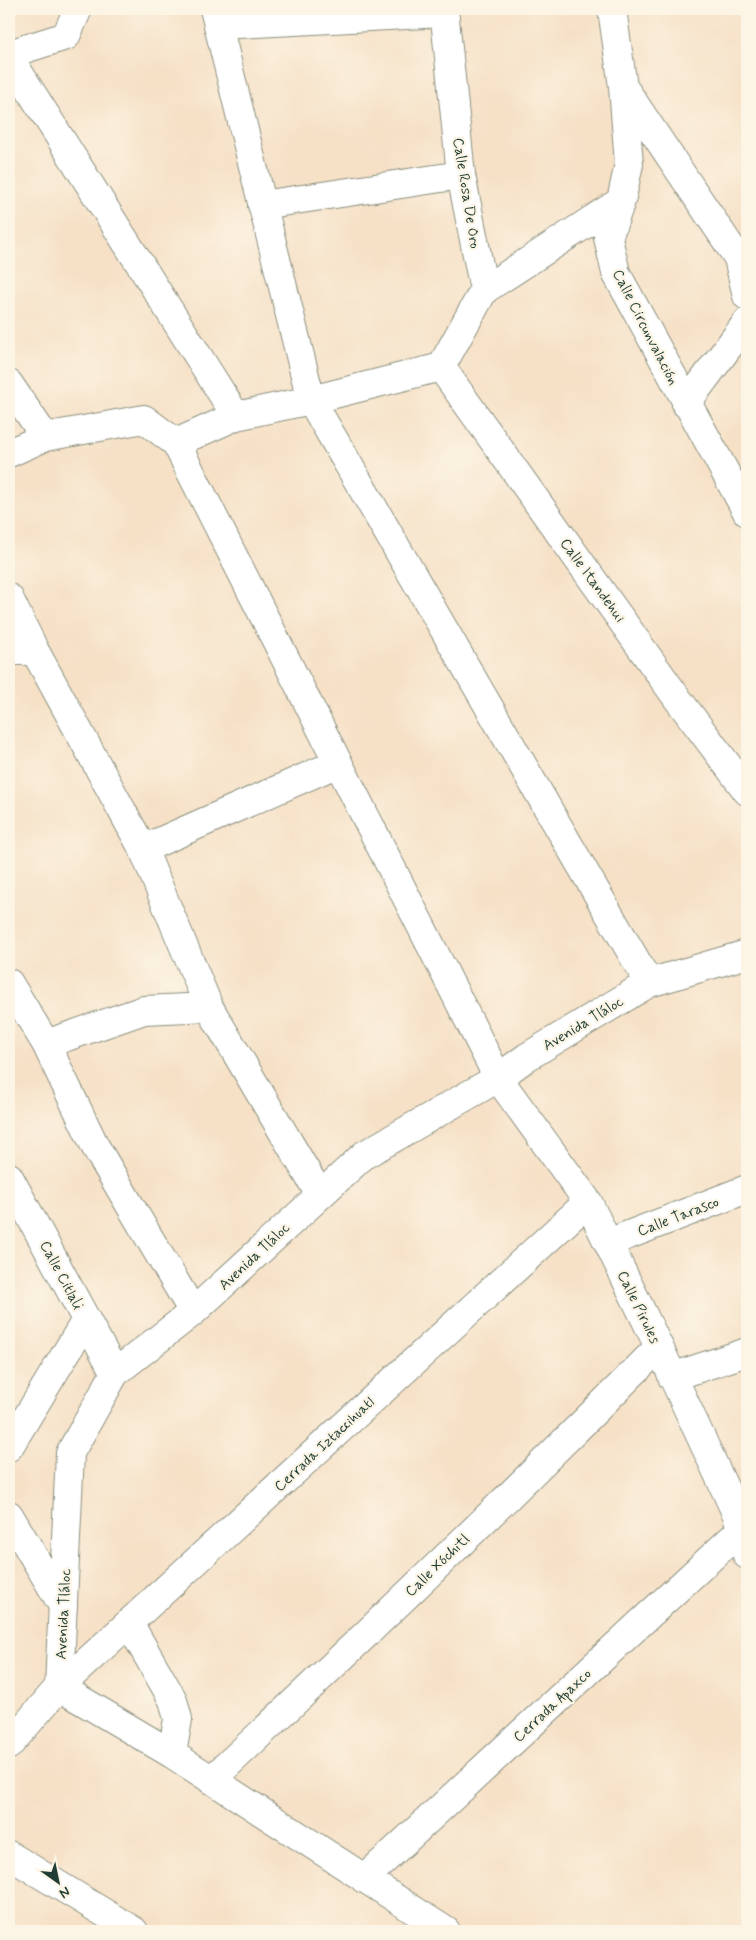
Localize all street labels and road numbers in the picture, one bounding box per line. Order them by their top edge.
street label: Calle Rosa De Oro [447,136,485,250]
street label: Calle Circunvalación [607,266,683,389]
street label: Calle Itandehui [555,534,630,627]
street label: Avenida Tláloc [539,992,628,1056]
street label: Calle Tarasco [635,1192,722,1242]
street label: Avenida Tláloc [215,1218,295,1295]
street label: Calle Citlali [35,1237,88,1314]
street label: Calle Pirules [612,1268,665,1348]
street label: Cerrada Iztaccihuatl [270,1393,379,1497]
street label: Calle Xóchitl [401,1530,475,1602]
street label: Avenida Tláloc [52,1568,76,1660]
street label: Cerrada Apaxco [509,1664,597,1748]

